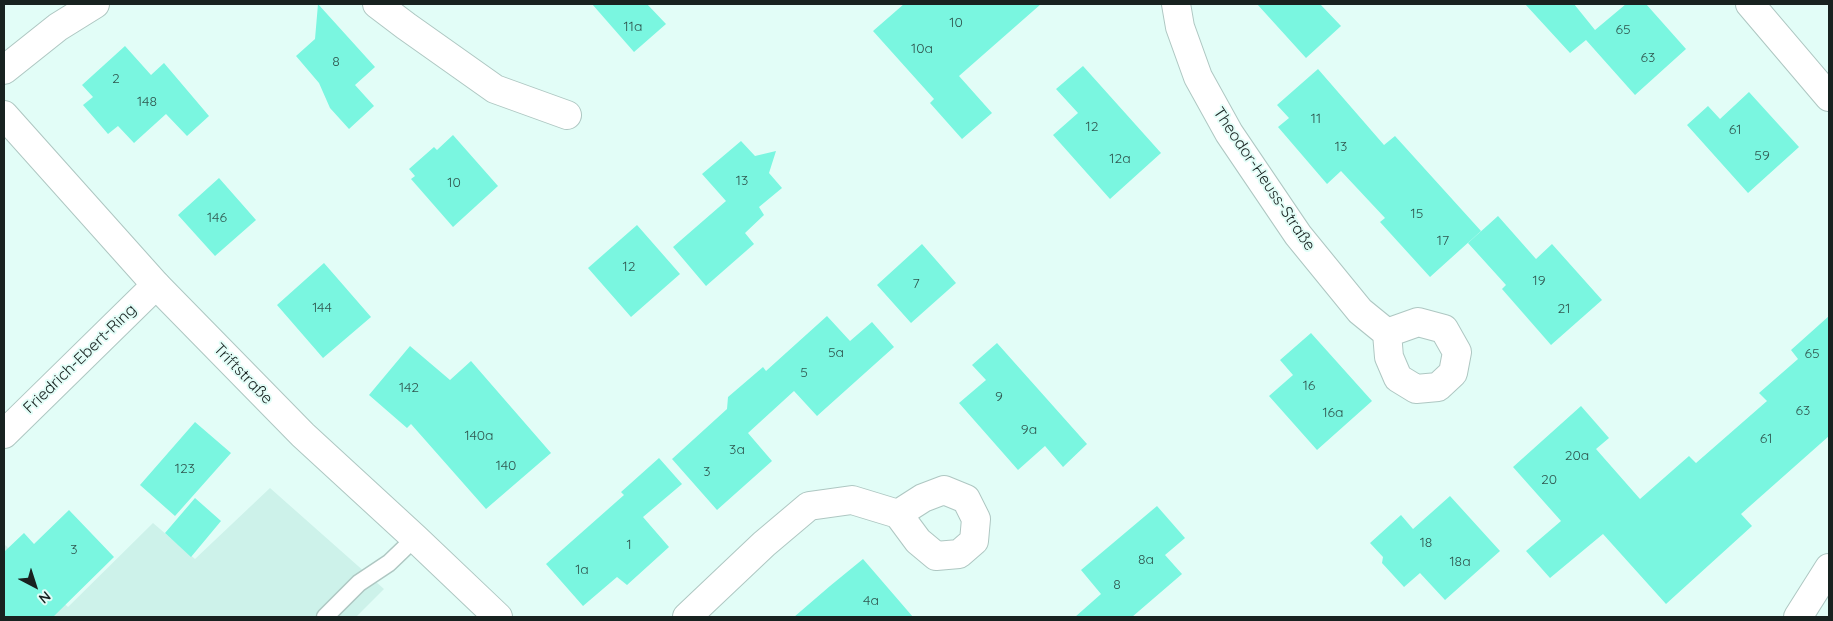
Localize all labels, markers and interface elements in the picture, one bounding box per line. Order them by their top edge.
house number: 10 [949,15,963,31]
house number: 11a [624,19,642,35]
house number: 65 [1615,22,1631,38]
house number: 10a [911,41,933,57]
house number: 63 [1641,50,1655,66]
house number: 8 [332,54,340,70]
house number: 2 [112,71,120,87]
house number: 148 [137,94,157,110]
street label: Theodor-Heuss-Straße [1209,104,1319,254]
house number: 11 [1311,111,1321,127]
house number: 12 [1086,119,1098,135]
house number: 61 [1729,122,1741,138]
house number: 13 [1335,139,1347,155]
house number: 59 [1754,148,1770,164]
house number: 12a [1109,151,1131,167]
house number: 13 [736,173,748,189]
house number: 10 [447,175,461,191]
house number: 15 [1411,206,1423,222]
house number: 146 [207,210,227,226]
house number: 17 [1437,233,1449,249]
house number: 12 [623,259,635,275]
house number: 19 [1533,273,1545,289]
house number: 7 [912,276,920,292]
street label: Friedrich-Ebert-Ring [20,300,140,418]
house number: 144 [312,300,332,316]
house number: 21 [1558,301,1570,317]
street label: Triftstraße [209,340,277,408]
house number: 5a [828,345,844,361]
house number: 65 [1804,346,1820,362]
house number: 5 [800,365,808,381]
house number: 16 [1303,378,1315,394]
house number: 142 [399,380,419,396]
house number: 9 [995,389,1003,405]
house number: 63 [1796,403,1810,419]
house number: 16a [1322,405,1344,421]
house number: 9a [1021,422,1037,438]
house number: 140a [464,428,494,444]
house number: 61 [1760,431,1772,447]
house number: 3a [729,442,745,458]
house number: 20a [1565,448,1589,464]
house number: 140 [496,458,516,474]
house number: 123 [175,461,195,477]
house number: 3 [703,464,711,480]
house number: 20 [1541,472,1557,488]
house number: 18 [1420,535,1432,551]
house number: 1 [626,537,632,553]
house number: 3 [70,542,78,558]
house number: 8a [1138,552,1154,568]
house number: 18a [1449,554,1471,570]
north arrow [10,561,60,611]
house number: 1a [575,562,589,578]
house number: 8 [1113,577,1121,593]
text: N [35,587,54,608]
house number: 4a [863,593,879,609]

